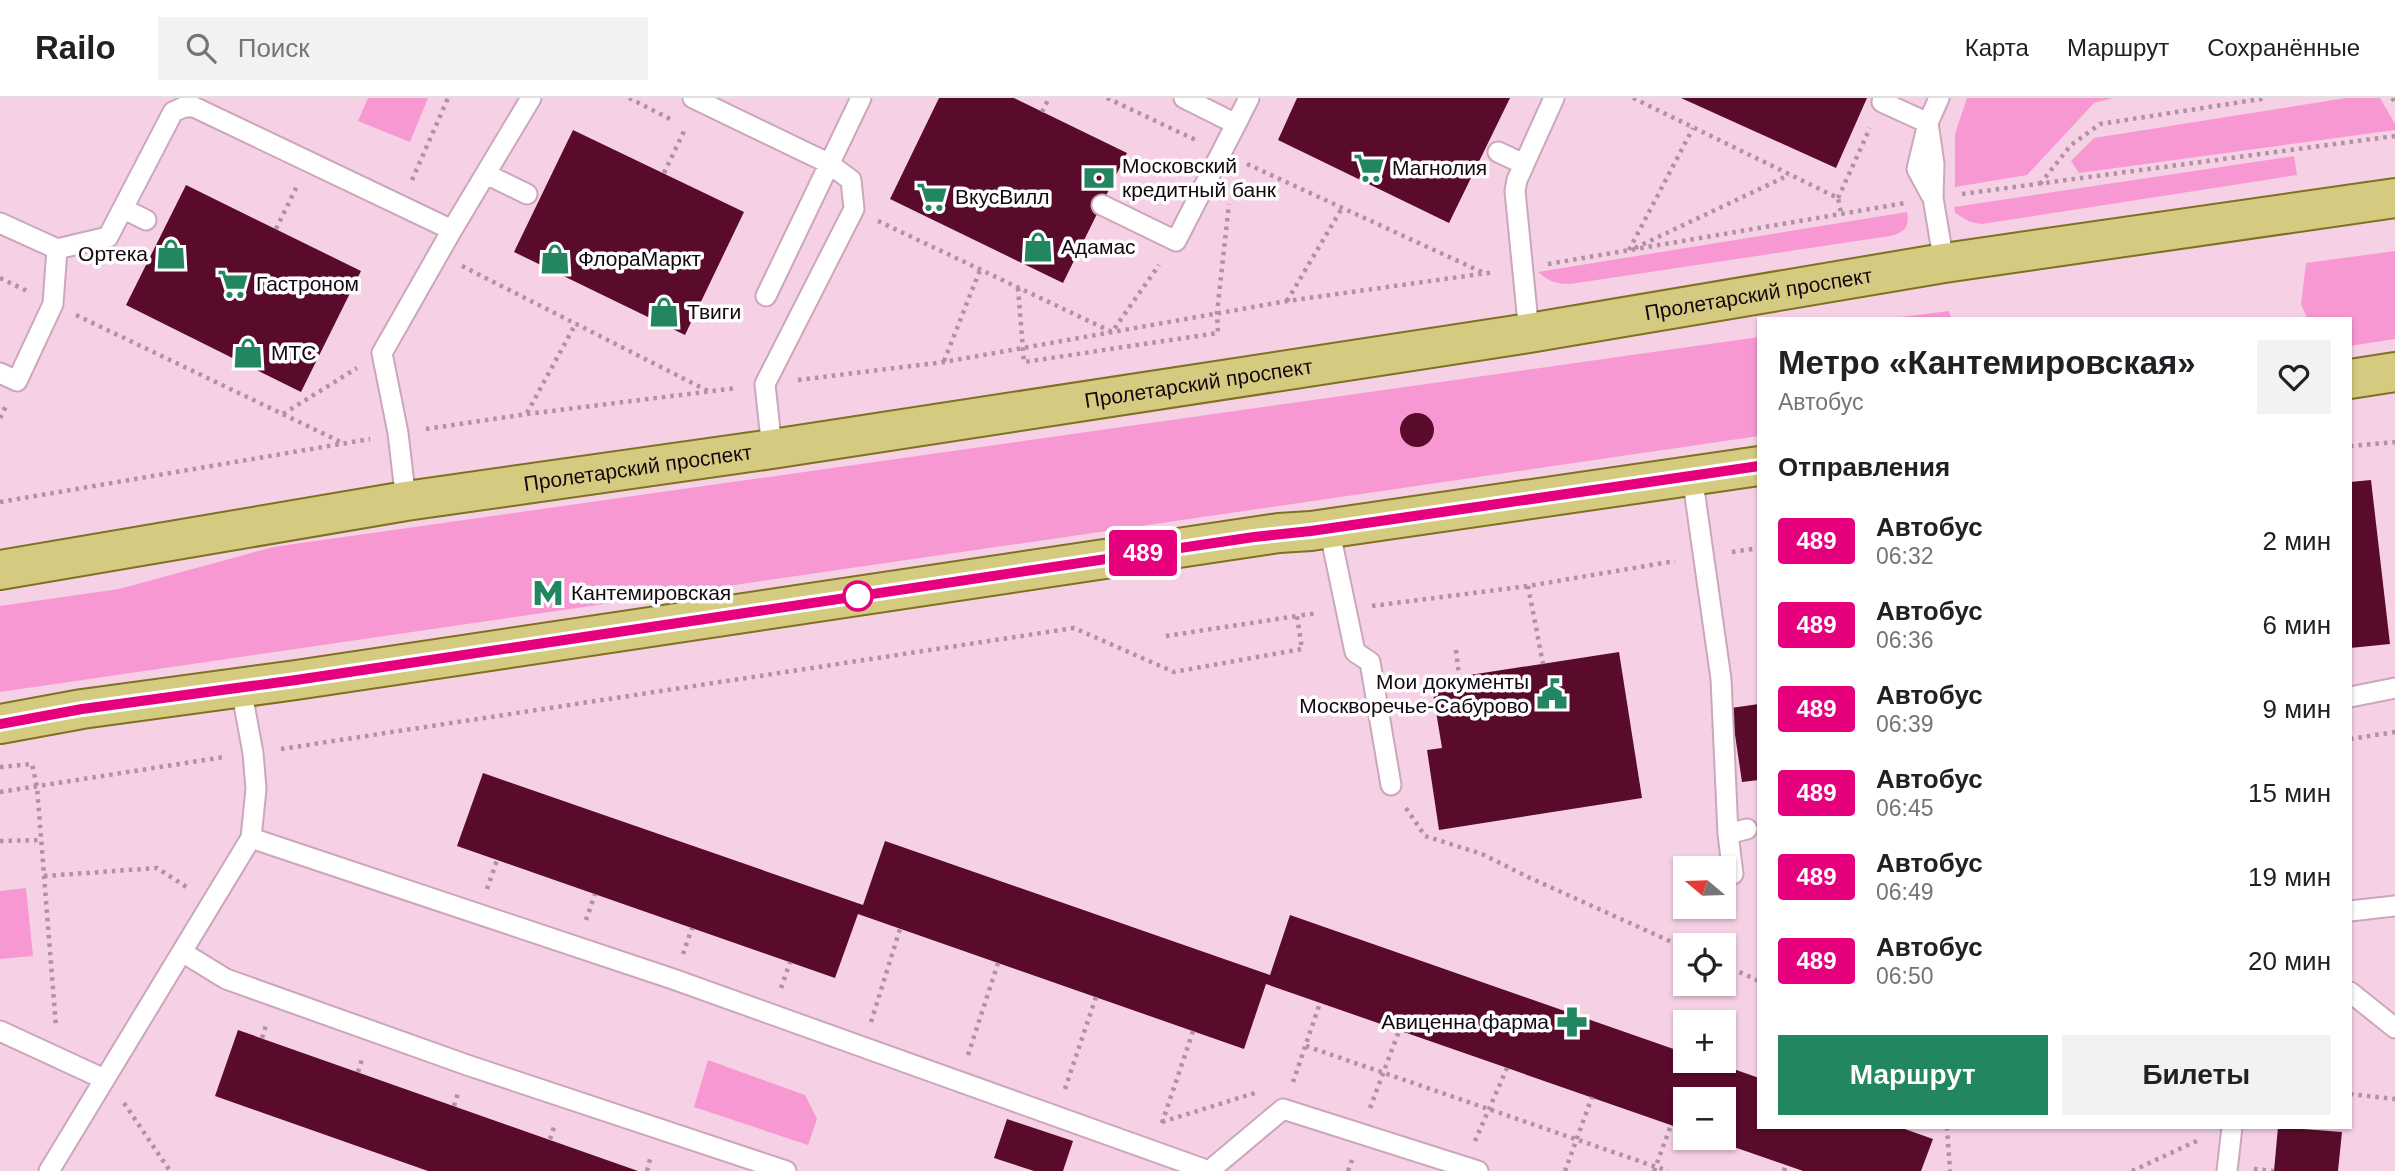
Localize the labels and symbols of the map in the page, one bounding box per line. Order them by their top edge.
supermarket icon: Магнолия [1352,151,1386,185]
place label: Московский кредитный банк [1122,154,1277,201]
place label: Магнолия [1392,156,1487,179]
bank icon: Московский кредитный банк [1082,161,1116,195]
supermarket icon: ВкусВилл [915,180,949,214]
place label: ВкусВилл [955,185,1049,208]
shop icon: Адамас [1021,230,1055,264]
place label: Адамас [1061,235,1136,258]
shop icon: Ортека [154,237,188,271]
place label: Ортека [78,242,148,265]
shop icon: ФлораМаркт [538,242,572,276]
place label: ФлораМаркт [578,247,701,270]
street label: Пролетарский проспект [1643,263,1874,324]
supermarket icon: Гастроном [216,267,250,301]
place label: Гастроном [256,272,359,295]
shop icon: Твиги [647,295,681,329]
place label: Твиги [687,300,741,323]
shop icon: МТС [231,336,265,370]
place label: МТС [271,341,317,364]
street label: Пролетарский проспект [1083,354,1314,412]
street label: Пролетарский проспект [522,440,754,495]
line badge: 489 [1103,530,1183,576]
metro station icon: Кантемировская [531,576,565,610]
place label: Кантемировская [571,581,731,604]
unlabelled marker [843,581,873,611]
place label: Мои документы Москворечье-Сабурово [1299,670,1529,717]
public building icon: Мои документы Москворечье-Сабурово [1535,677,1569,711]
north arrow [1673,856,1736,919]
pharmacy icon: Авиценна фарма [1555,1005,1589,1039]
place label: Авиценна фарма [1381,1010,1549,1033]

